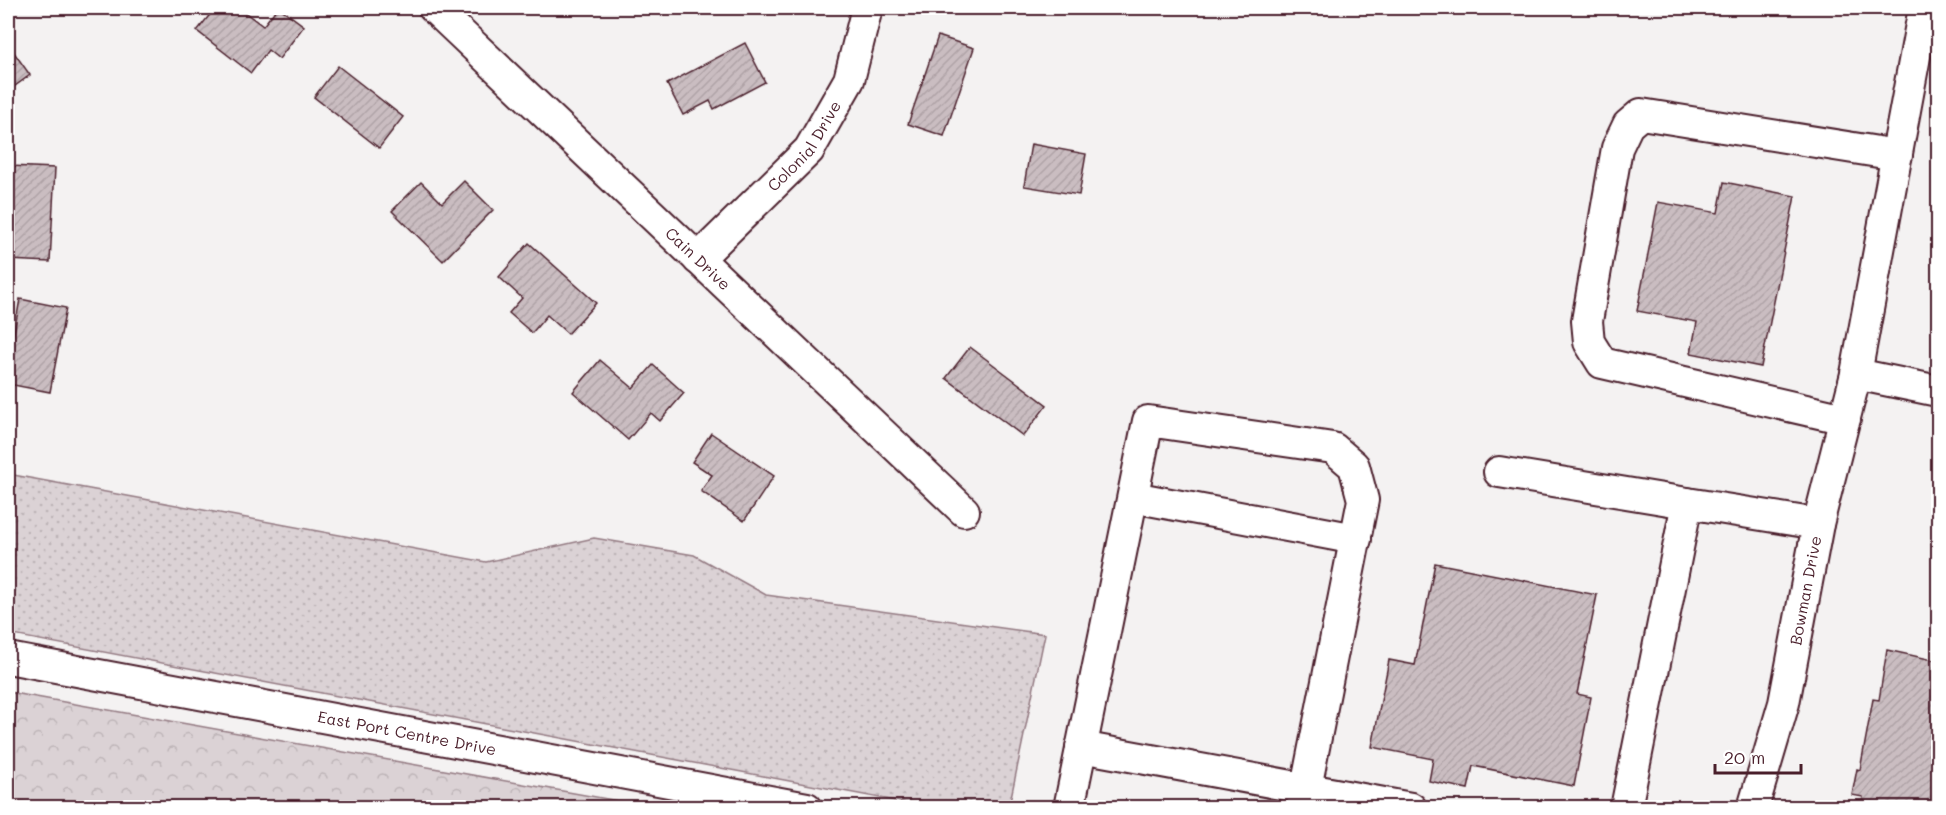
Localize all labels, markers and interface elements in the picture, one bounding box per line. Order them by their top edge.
street label: Colonial Drive [762,97,845,195]
street label: Cain Drive [661,222,736,294]
street label: Bowman Drive [1784,534,1826,647]
street label: East Port Centre Drive [316,705,498,759]
scale bar [1715,737,1800,775]
text: 20 m [1724,745,1765,769]

